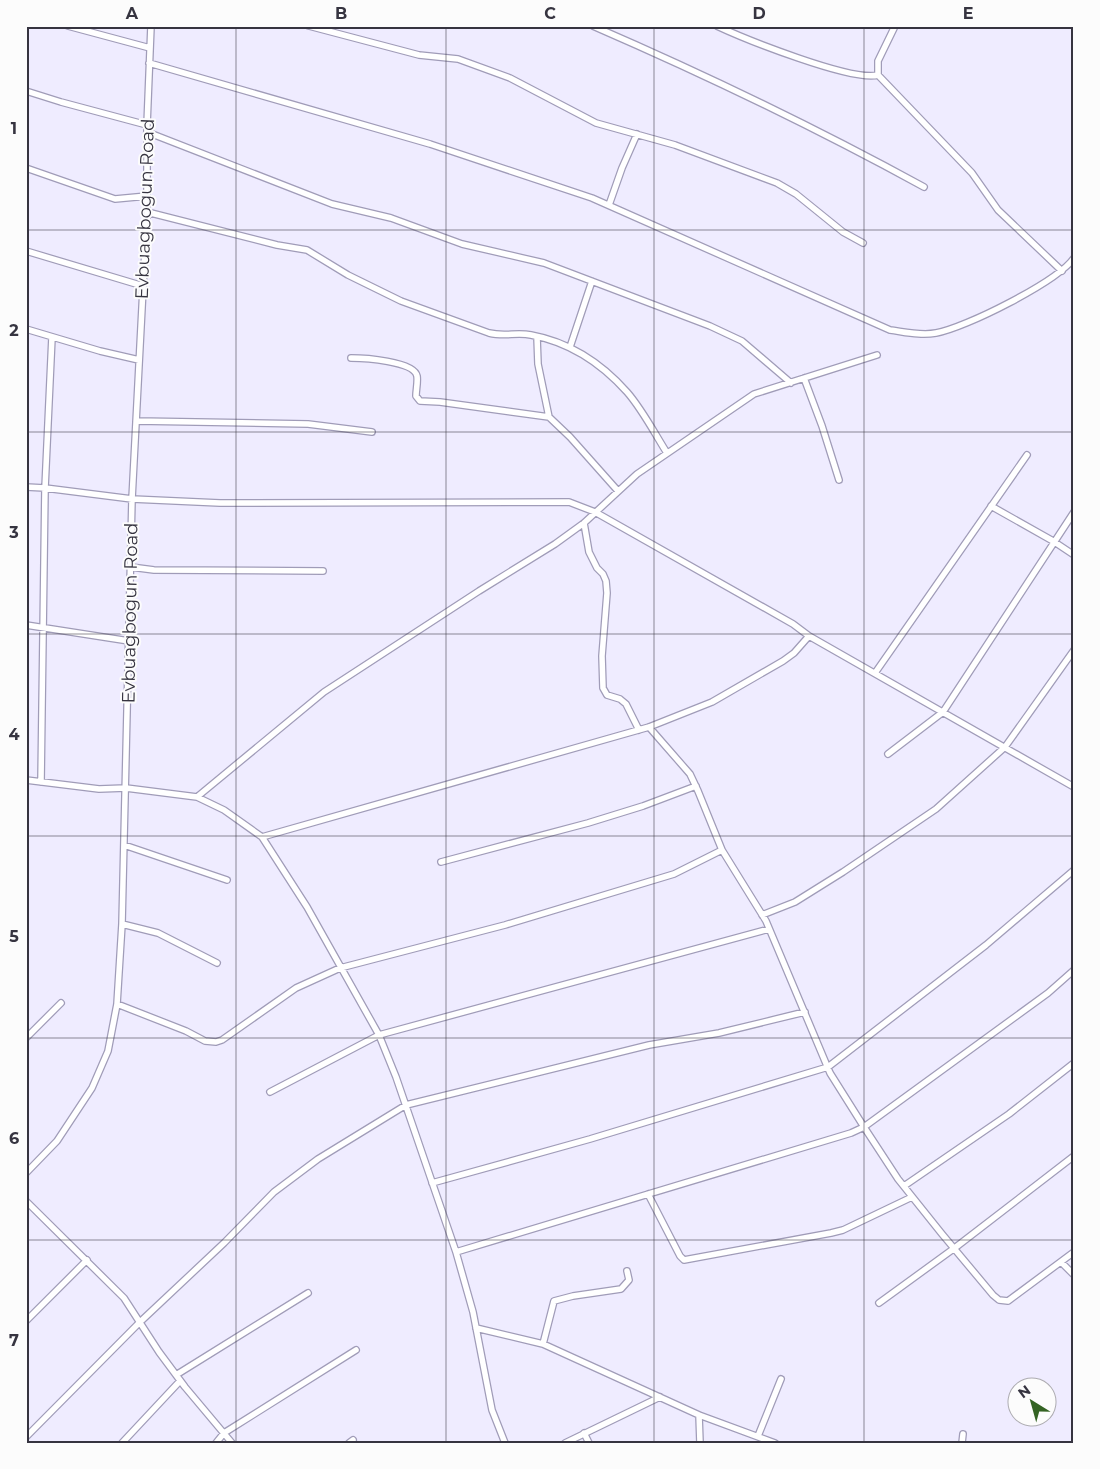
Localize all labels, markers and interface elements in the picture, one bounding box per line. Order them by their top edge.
text: A [125,4,139,23]
text: B [335,4,347,23]
text: C [544,4,556,23]
text: D [752,4,766,23]
text: E [963,4,973,23]
street label: Evbuagbogun Road [131,118,159,300]
text: 1 [11,119,17,138]
text: 2 [9,321,19,340]
street label: Evbuagbogun Road [117,522,143,704]
text: 3 [8,523,19,542]
text: 4 [8,725,20,744]
text: 5 [9,927,19,946]
text: 6 [9,1129,19,1148]
text: 7 [9,1331,19,1350]
north arrow [1008,1376,1058,1426]
text: N [1014,1381,1034,1402]

